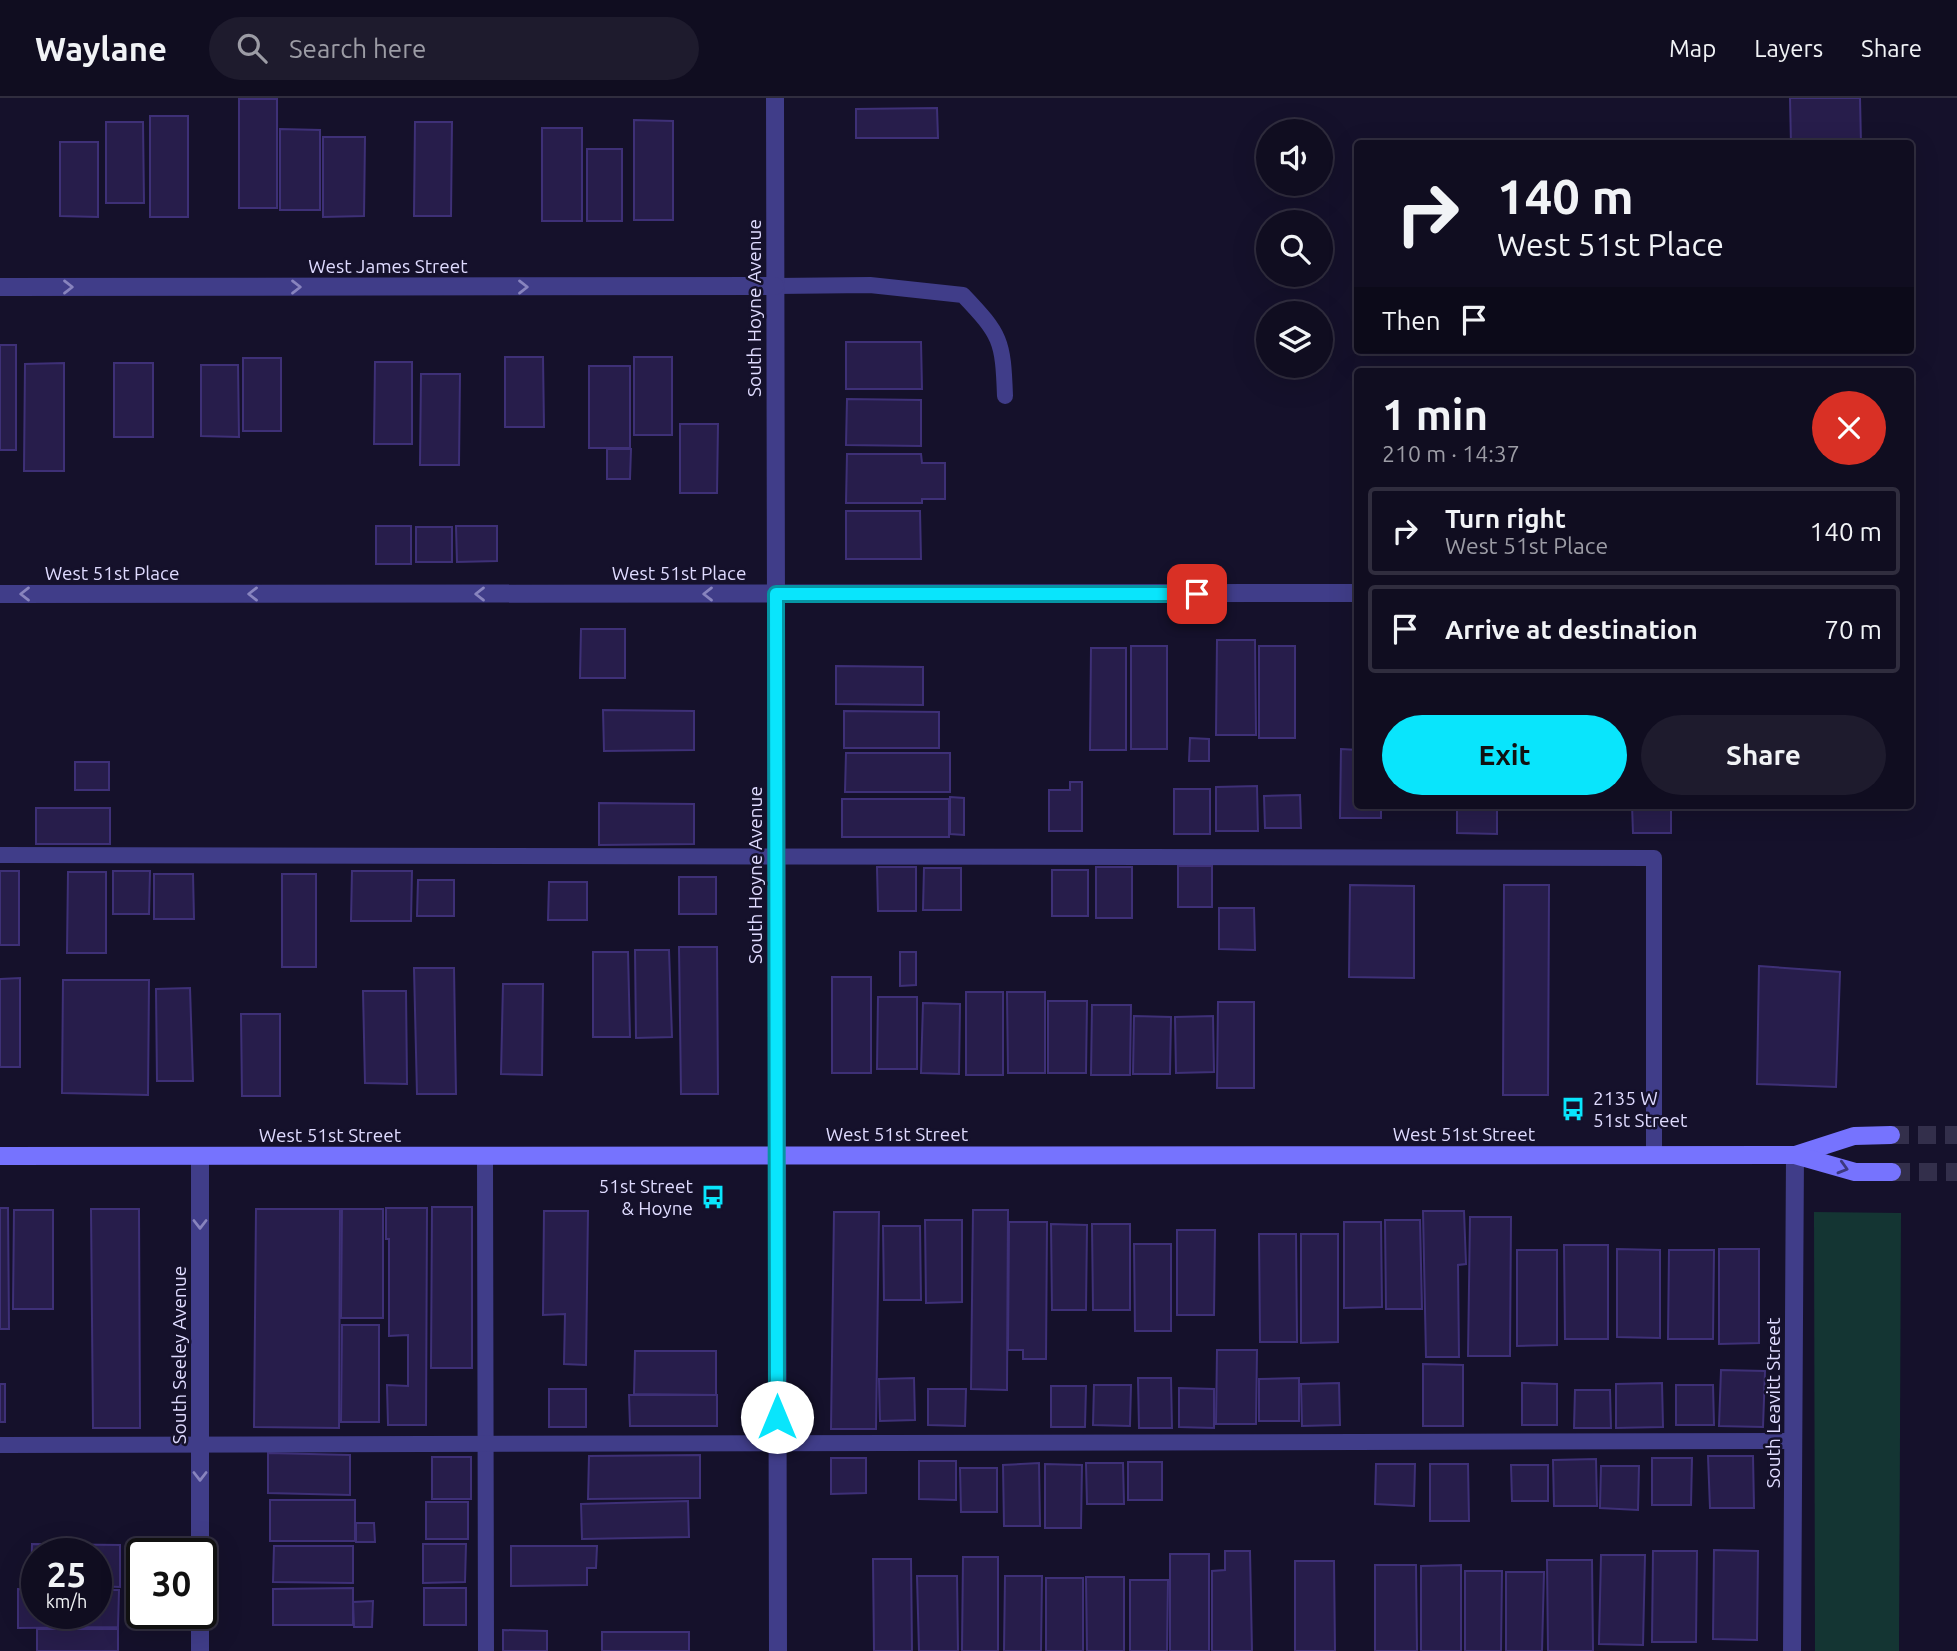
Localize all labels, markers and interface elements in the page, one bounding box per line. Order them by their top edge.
search box [209,17,699,80]
icon: search [233,29,271,67]
text: Waylane [35,30,167,67]
text: Search here [289,34,426,63]
text: Map [1669,35,1716,62]
text: Layers [1754,35,1823,62]
text: Share [1861,35,1922,62]
map controls [1256,119,1333,378]
button: sound [1256,119,1333,196]
icon: right [1382,168,1473,259]
text: 140 m [1497,168,1634,223]
button: search [1256,210,1333,287]
street label: South Hoyne Avenue [743,219,765,397]
text: West 51st Place [1497,226,1724,262]
street label: West James Street [308,255,468,277]
one-way arrow [63,279,74,295]
one-way arrow [291,279,301,295]
one-way arrow [518,279,529,295]
button: layers [1256,301,1333,378]
icon: arrive [1455,301,1493,339]
text: Then [1382,306,1441,335]
text: 1 min [1382,391,1488,438]
button: close [1812,391,1886,465]
text: 210 m · 14:37 [1382,441,1520,466]
text: Turn right [1445,504,1566,533]
icon: right [1386,512,1424,550]
text: 140 m [1810,517,1882,546]
text: West 51st Place [1445,533,1608,558]
street label: West 51st Place [45,562,179,584]
street label: West 51st Place [612,562,746,584]
pin [1167,564,1227,624]
icon: arrive [1178,575,1216,613]
one-way arrow [20,586,30,602]
one-way arrow [247,586,258,602]
one-way arrow [475,586,485,602]
one-way arrow [702,586,713,602]
icon: arrive [1386,610,1424,648]
text: Arrive at destination [1445,615,1698,644]
text: 70 m [1824,615,1882,644]
button: Exit [1382,715,1627,795]
button: Share [1641,715,1886,795]
street label: South Hoyne Avenue [744,786,766,964]
place label: 2135 W 51st Street [1593,1087,1688,1131]
bus stop icon: 2135 W 51st Street [1559,1095,1587,1123]
street label: West 51st Street [826,1123,969,1145]
street label: West 51st Street [1393,1123,1536,1145]
street label: West 51st Street [259,1124,402,1146]
one-way arrow [1836,1160,1848,1175]
place label: 51st Street & Hoyne [598,1175,694,1219]
bus stop icon: 51st Street & Hoyne [699,1183,727,1211]
one-way arrow [192,1219,208,1230]
street label: South Seeley Avenue [168,1266,190,1444]
street label: South Leavitt Street [1762,1317,1784,1488]
position arrow [740,1380,814,1454]
one-way arrow [192,1471,208,1482]
speed limit sign: 30 [126,1538,217,1629]
text: 25 [47,1554,86,1594]
text: km/h [46,1591,87,1611]

